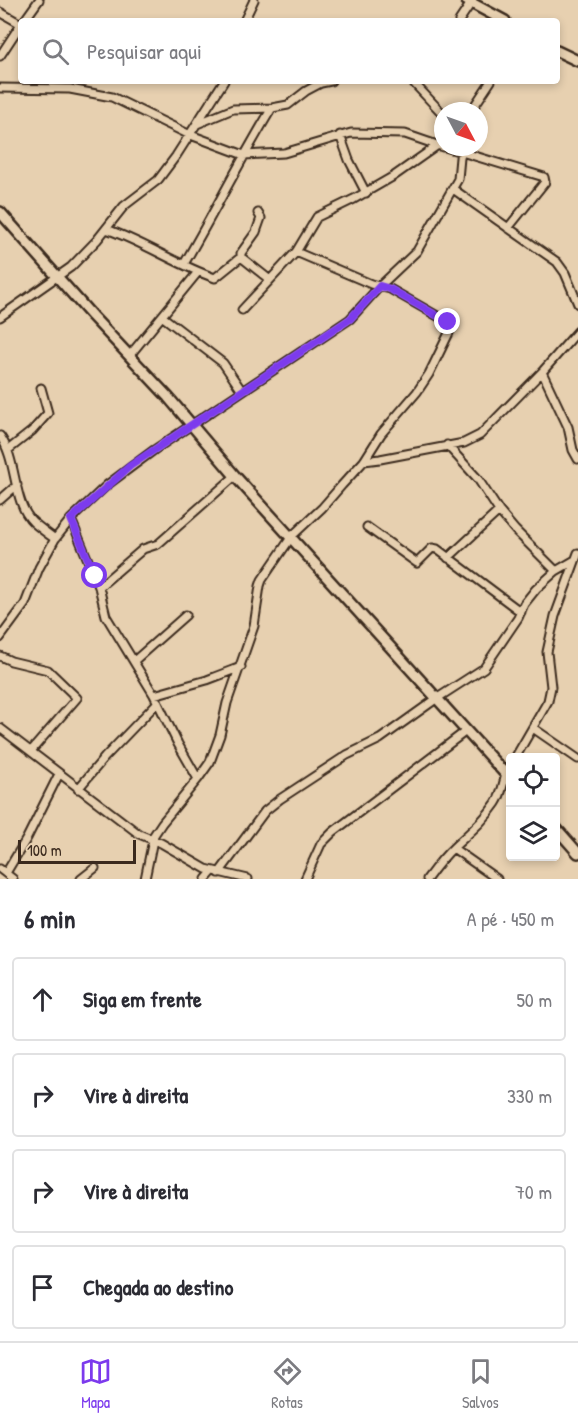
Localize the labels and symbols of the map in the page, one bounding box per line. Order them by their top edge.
north arrow [434,102,488,156]
route end [434,308,460,334]
route start [81,562,107,588]
scale bar [18,837,136,864]

